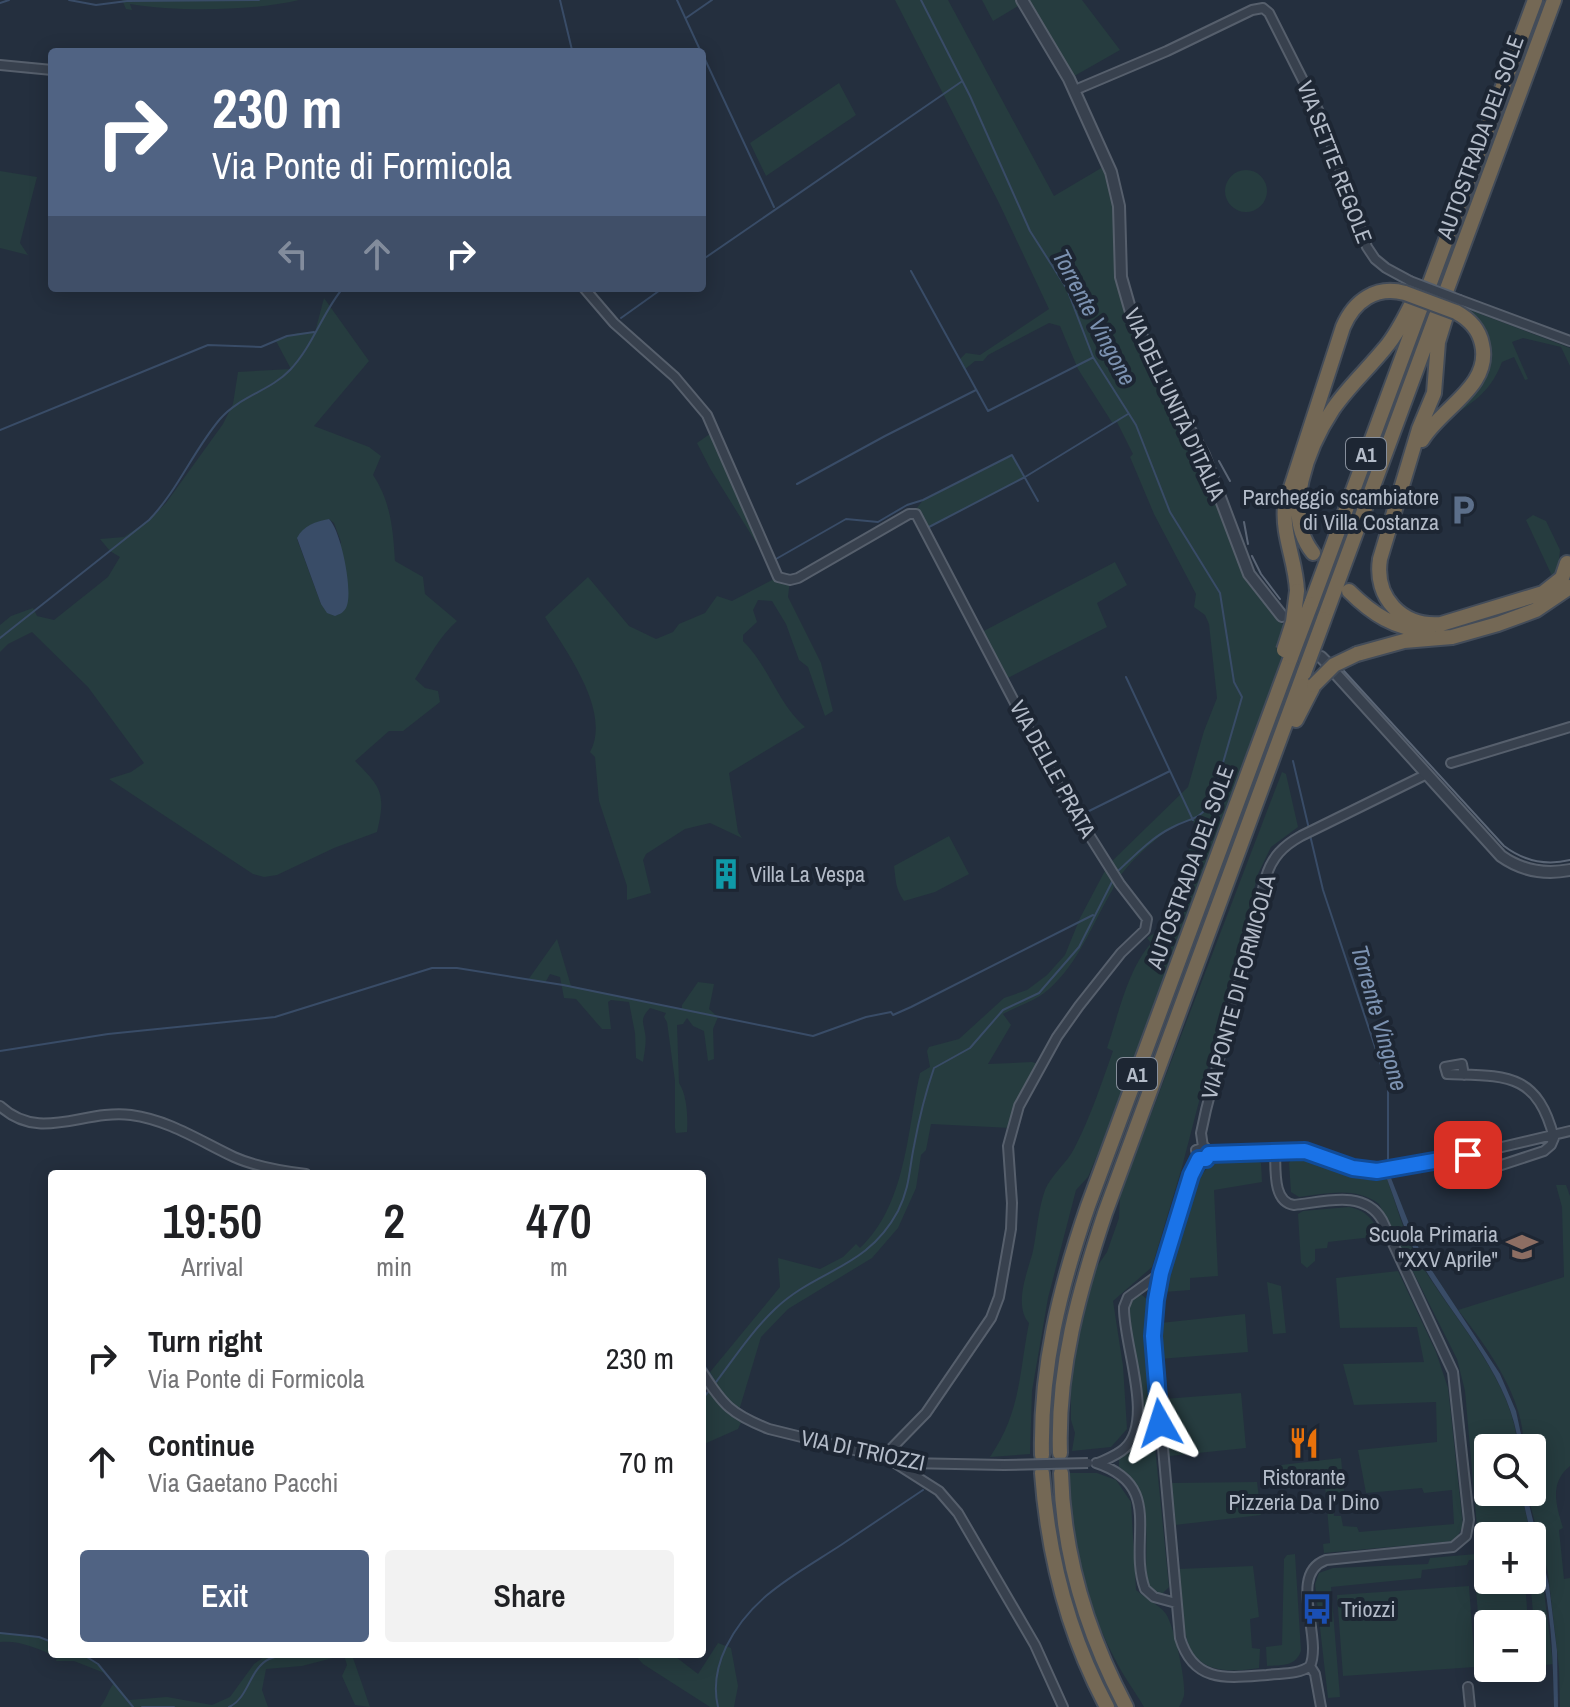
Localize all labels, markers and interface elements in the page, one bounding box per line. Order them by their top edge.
street label: AUTOSTRADA DEL SOLE [1429,31,1531,244]
text: 230 m [212,70,342,145]
street label: VIA SETTE REGOLE [1290,77,1380,247]
icon: right [80,80,184,184]
text: Via Ponte di Formicola [212,142,512,190]
icon: left [271,232,315,276]
icon: ahead [355,232,399,276]
icon: right [439,232,483,276]
water label: Torrente Vingone [1046,243,1144,391]
street label: VIA DELL'UNITÀ D'ITALIA [1117,303,1233,506]
road number: A1 [1346,438,1386,470]
place label: Parcheggio scambiatore di Villa Costanza [1242,482,1439,537]
parking icon: Parcheggio scambiatore di Villa Costanza [1446,493,1480,527]
street label: VIA DELLE PRATA [1003,695,1104,844]
street label: AUTOSTRADA DEL SOLE [1139,761,1241,974]
building icon: Villa La Vespa [709,857,743,891]
place label: Villa La Vespa [750,859,865,889]
street label: VIA PONTE DI FORMICOLA [1194,871,1283,1102]
water label: Torrente Vingone [1344,941,1416,1095]
road number: A1 [1117,1058,1157,1090]
pin [1434,1121,1502,1189]
icon: arrive [1446,1133,1490,1177]
text: 19:50 [162,1188,262,1253]
text: 2 [383,1188,405,1253]
text: 470 [526,1188,592,1253]
place label: Scuola Primaria "XXV Aprile" [1369,1219,1498,1274]
school or university icon: Scuola Primaria "XXV Aprile" [1505,1230,1539,1264]
text: Arrival [181,1249,243,1284]
text: min [376,1249,412,1284]
text: m [550,1249,568,1284]
text: Turn right [148,1321,262,1361]
icon: right [80,1336,124,1380]
text: 230 m [606,1338,674,1378]
text: Via Ponte di Formicola [148,1361,365,1396]
position arrow [1118,1381,1202,1465]
street label: VIA DI TRIOZZI [798,1422,928,1478]
text: Continue [148,1425,255,1465]
restaurant icon: Ristorante Pizzeria Da I' Dino [1287,1426,1321,1460]
map controls [1474,1434,1546,1682]
button: search [1474,1434,1546,1506]
icon: ahead [80,1440,124,1484]
text: 70 m [619,1442,674,1482]
place label: Ristorante Pizzeria Da I' Dino [1229,1462,1379,1517]
text: Via Gaetano Pacchi [148,1465,338,1500]
button: + [1474,1522,1546,1594]
button: Exit [80,1550,369,1642]
button: Share [385,1550,674,1642]
bus stop icon: Triozzi [1300,1592,1334,1626]
place label: Triozzi [1341,1594,1395,1624]
button: − [1474,1610,1546,1682]

